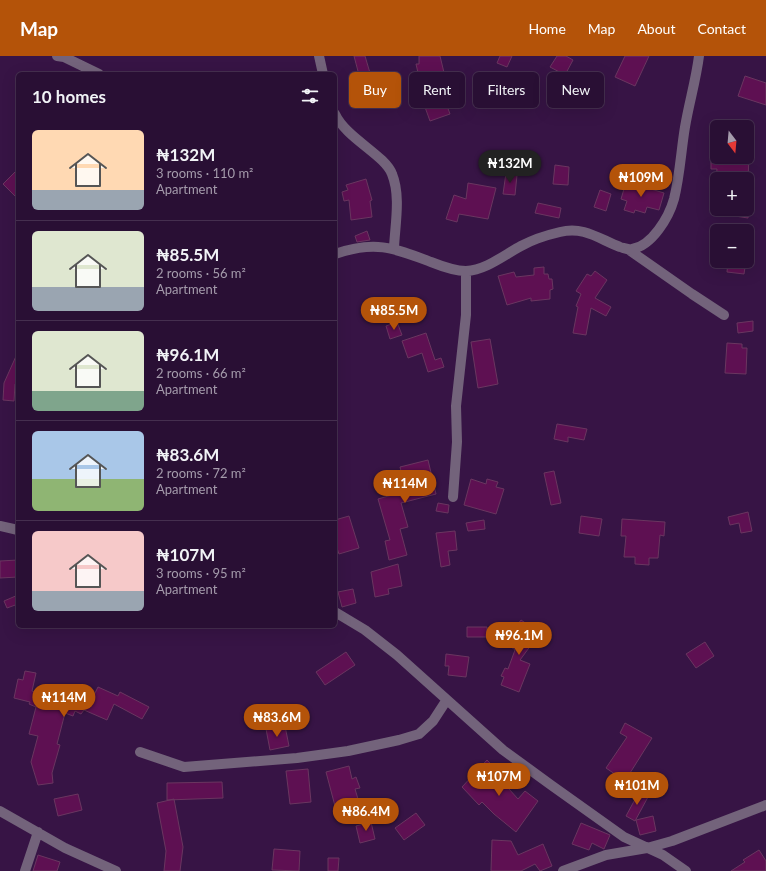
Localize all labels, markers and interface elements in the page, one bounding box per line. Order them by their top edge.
text: Map [20,17,58,40]
text: Home [528,20,566,37]
text: Map [588,20,615,37]
text: About [637,20,675,37]
text: Contact [697,20,746,37]
chip: Buy [349,72,401,108]
chip: Rent [409,72,465,108]
chip: Filters [473,72,539,108]
chip: New [547,72,604,108]
icon: filters [299,85,321,107]
text: 10 homes [32,86,106,107]
north arrow [710,120,754,164]
map controls [710,120,754,268]
text: ₦132M [156,144,215,165]
icon: home [64,146,112,194]
pin: ₦132M [482,150,538,184]
text: ₦132M [487,155,533,171]
pin: ₦109M [613,164,669,198]
text: 3 rooms · 110 m² [156,165,253,181]
text: ₦109M [618,169,664,185]
button: + [710,172,754,216]
text: Apartment [156,181,217,197]
button: − [710,224,754,268]
text: ₦85.5M [156,244,219,265]
icon: home [64,247,112,295]
text: 2 rooms · 56 m² [156,265,246,281]
text: Apartment [156,281,217,297]
pin: ₦85.5M [361,297,427,331]
text: ₦85.5M [370,302,418,318]
text: ₦96.1M [156,344,219,365]
icon: home [64,347,112,395]
text: 2 rooms · 66 m² [156,365,246,381]
text: Apartment [156,381,217,397]
text: ₦83.6M [156,444,219,465]
icon: home [64,447,112,495]
text: 2 rooms · 72 m² [156,465,246,481]
pin: ₦114M [377,470,433,504]
text: ₦114M [382,475,428,491]
text: Apartment [156,481,217,497]
text: ₦107M [156,544,215,565]
icon: home [64,547,112,595]
text: 3 rooms · 95 m² [156,565,246,581]
text: Apartment [156,581,217,597]
pin: ₦96.1M [486,622,552,656]
text: ₦96.1M [495,627,543,643]
pin: ₦114M [36,684,92,718]
text: ₦114M [41,689,87,705]
pin: ₦83.6M [244,704,310,738]
text: ₦83.6M [253,709,301,725]
pin: ₦107M [471,763,527,797]
text: ₦107M [476,768,522,784]
pin: ₦101M [609,772,665,806]
text: ₦101M [614,777,660,793]
pin: ₦86.4M [333,798,399,832]
text: ₦86.4M [342,803,390,819]

